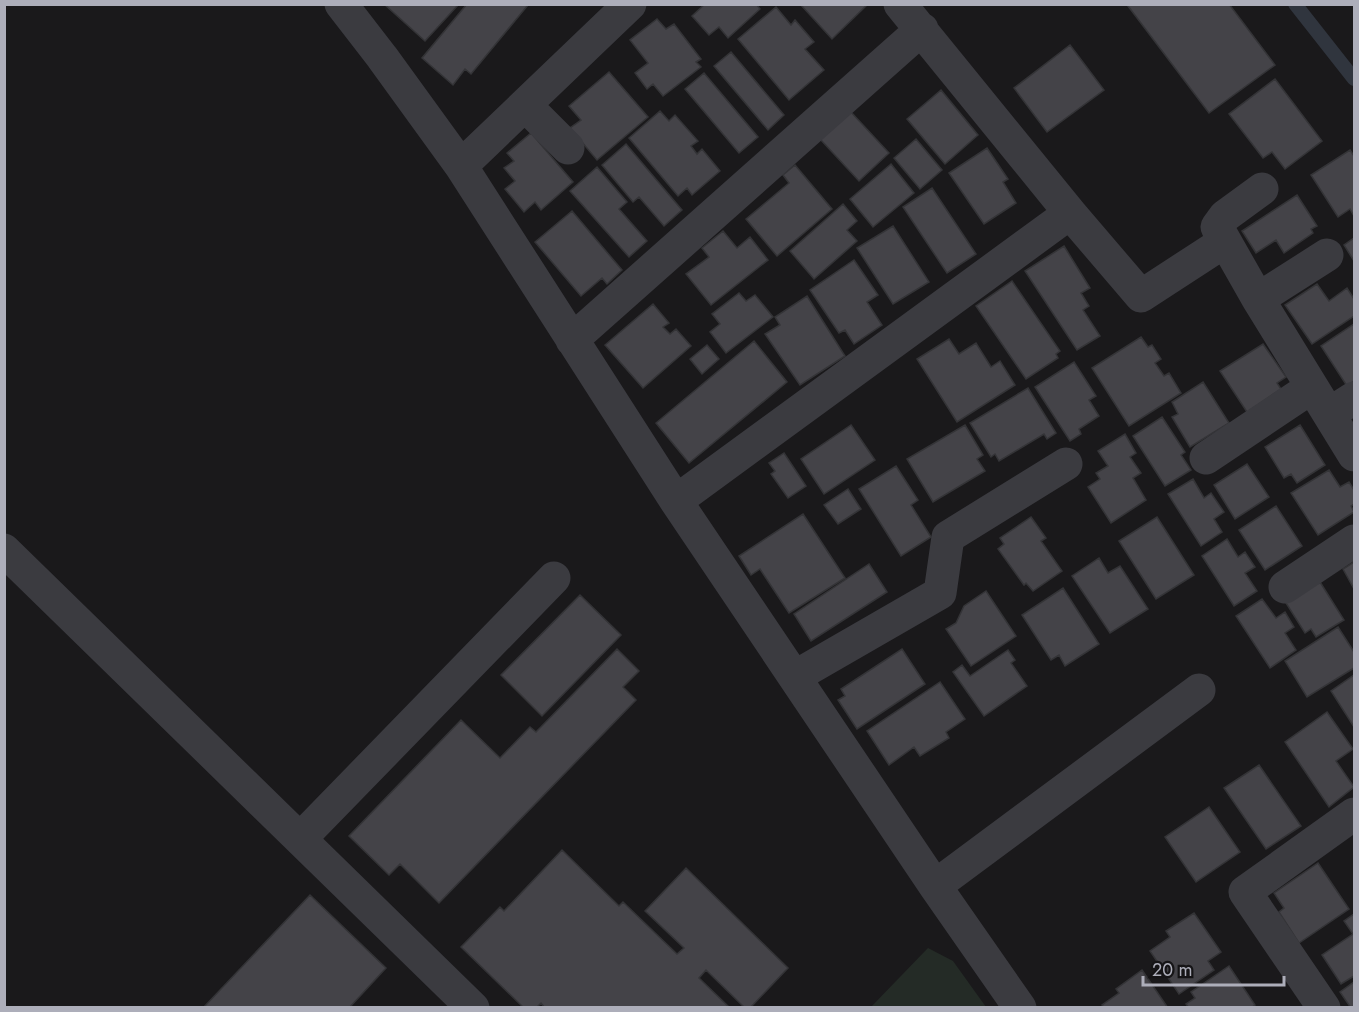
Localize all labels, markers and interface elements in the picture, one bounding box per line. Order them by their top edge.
scale bar [1143,949,1284,987]
text: 20 m [1152,957,1192,983]

